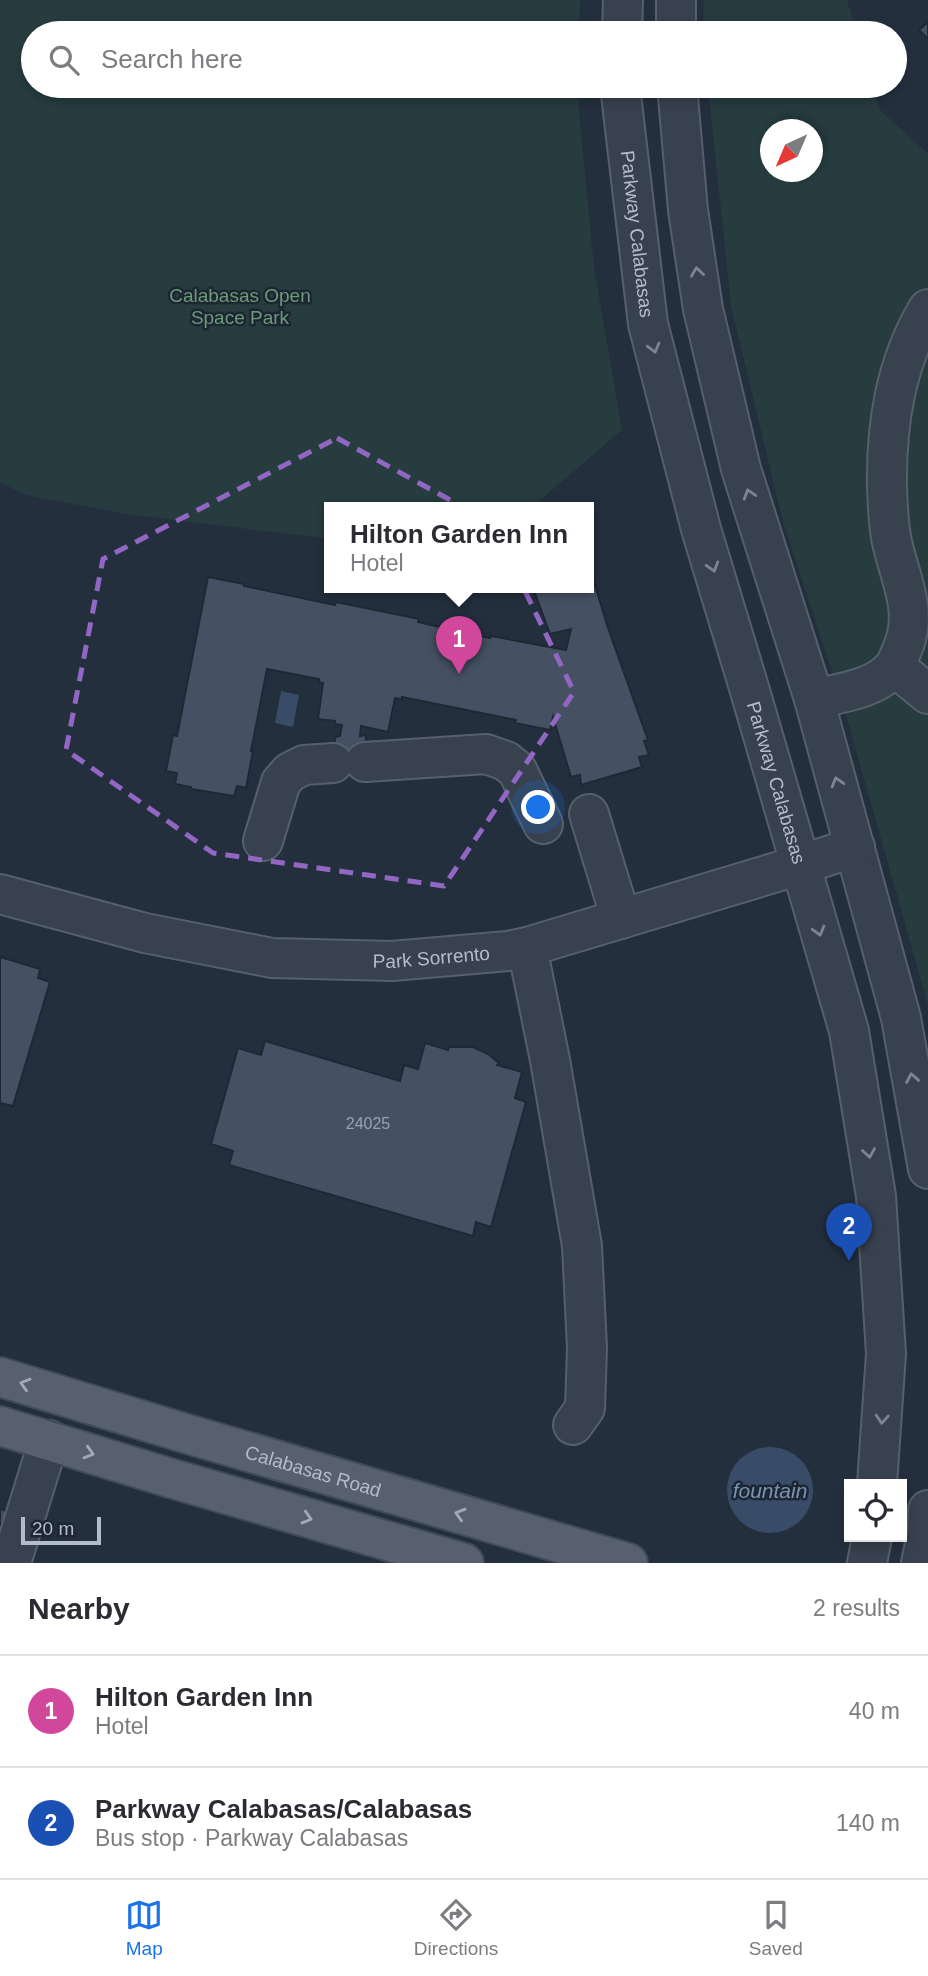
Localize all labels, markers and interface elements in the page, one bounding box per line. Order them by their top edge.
search box [21,21,907,98]
icon: search [45,41,83,79]
text: Search here [101,44,243,74]
north arrow [760,119,823,182]
street label: Parkway Calabasas [617,149,658,319]
one-way arrow [690,266,705,278]
park label: Calabasas Open Space Park [169,285,311,328]
one-way arrow [646,341,660,353]
one-way arrow [743,488,758,500]
popup [324,502,594,593]
text: Hilton Garden Inn [350,519,568,549]
text: Hotel [350,550,404,576]
one-way arrow [704,561,719,573]
pin: 1 [436,616,482,674]
street label: Parkway Calabasas [743,699,810,866]
one-way arrow [830,776,845,788]
your location [521,790,555,824]
one-way arrow [811,925,826,937]
street label: Park Sorrento [372,942,491,972]
one-way arrow [905,1072,920,1084]
house number: 24025 [346,1115,390,1132]
one-way arrow [861,1147,876,1158]
pin: 2 [826,1203,872,1261]
one-way arrow [19,1378,31,1393]
one-way arrow [874,1414,889,1425]
street label: Calabasas Road [243,1441,384,1501]
one-way arrow [82,1444,94,1459]
water label: fountain [733,1479,807,1502]
map controls [844,1479,907,1542]
button: locate [844,1479,907,1542]
one-way arrow [454,1508,466,1523]
one-way arrow [301,1509,313,1524]
scale bar [21,1514,102,1546]
text: 20 m [32,1518,74,1539]
text: Nearby [28,1592,130,1625]
text: 2 results [813,1595,900,1621]
text: Hilton Garden Inn [95,1682,313,1712]
text: 1 [45,1698,57,1724]
text: 40 m [849,1698,900,1724]
text: Hotel [95,1713,149,1739]
text: Parkway Calabasas/Calabasas [95,1794,472,1824]
text: 2 [45,1810,57,1836]
text: 140 m [836,1810,900,1836]
text: Bus stop · Parkway Calabasas [95,1825,408,1851]
tab: Map [125,1896,163,1960]
tab: Directions [414,1896,498,1960]
tab: Saved [749,1896,803,1960]

